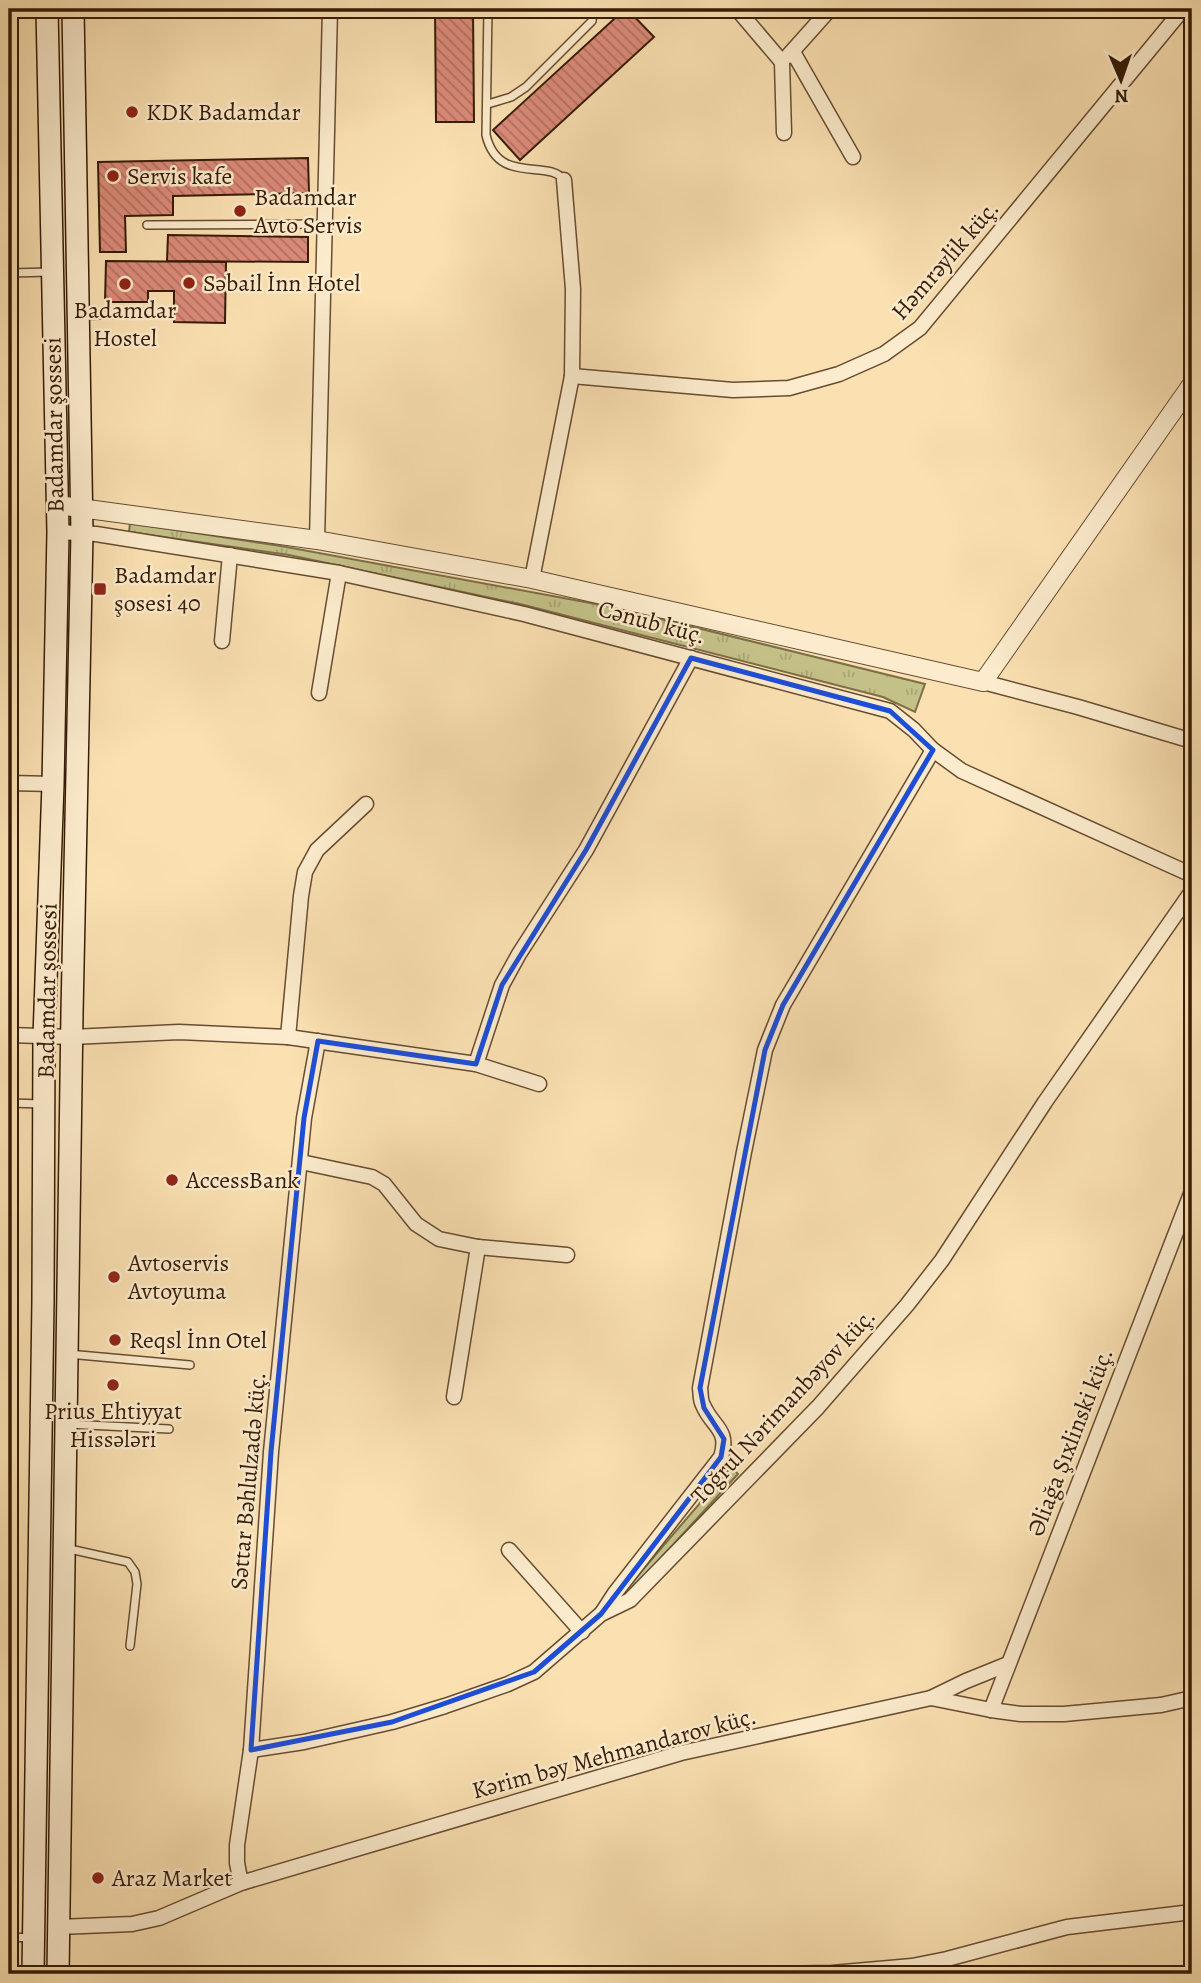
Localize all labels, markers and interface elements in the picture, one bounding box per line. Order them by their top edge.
north arrow [1086,46,1156,116]
text: N [1114,83,1129,109]
place label: KDK Badamdar [146,96,301,128]
marker: KDK Badamdar [124,104,140,120]
place label: Servis kafe [127,160,232,192]
marker: Servis kafe [105,168,121,184]
place label: Badamdar Avto Servis [253,181,362,241]
street label: Həmrəylik küç. [884,193,1006,327]
marker: Badamdar Avto Servis [232,203,248,219]
place label: Səbail İnn Hotel [203,267,360,299]
marker: Səbail İnn Hotel [181,275,197,291]
marker: Badamdar Hostel [117,276,133,292]
place label: Badamdar Hostel [74,294,176,354]
street label: Badamdar şossesi [36,337,72,513]
place label: Badamdar şosesi 40 [114,559,217,619]
marker: Badamdar şosesi 40 [92,581,108,597]
street label: Cənub küç. [595,592,709,652]
street label: Badamdar şossesi [29,903,65,1079]
place label: AccessBank [185,1164,299,1196]
marker: AccessBank [164,1172,180,1188]
place label: Avtoservis Avtoyuma [127,1247,229,1307]
marker: Avtoservis Avtoyuma [106,1269,122,1285]
street label: Toğrul Nərimanbəyov küç. [683,1301,883,1511]
place label: Reqsl İnn Otel [129,1324,267,1356]
marker: Reqsl İnn Otel [107,1332,123,1348]
street label: Əliağa Şıxlinski küç. [1019,1343,1121,1541]
street label: Səttar Bəhlulzadə küç. [223,1371,273,1591]
marker: Prius Ehtiyyat Hissәlәri [105,1377,121,1393]
place label: Prius Ehtiyyat Hissәlәri [44,1395,182,1455]
street label: Kərim bəy Mehmandarov küç. [468,1700,760,1806]
place label: Araz Market [111,1862,232,1894]
marker: Araz Market [90,1870,106,1886]

